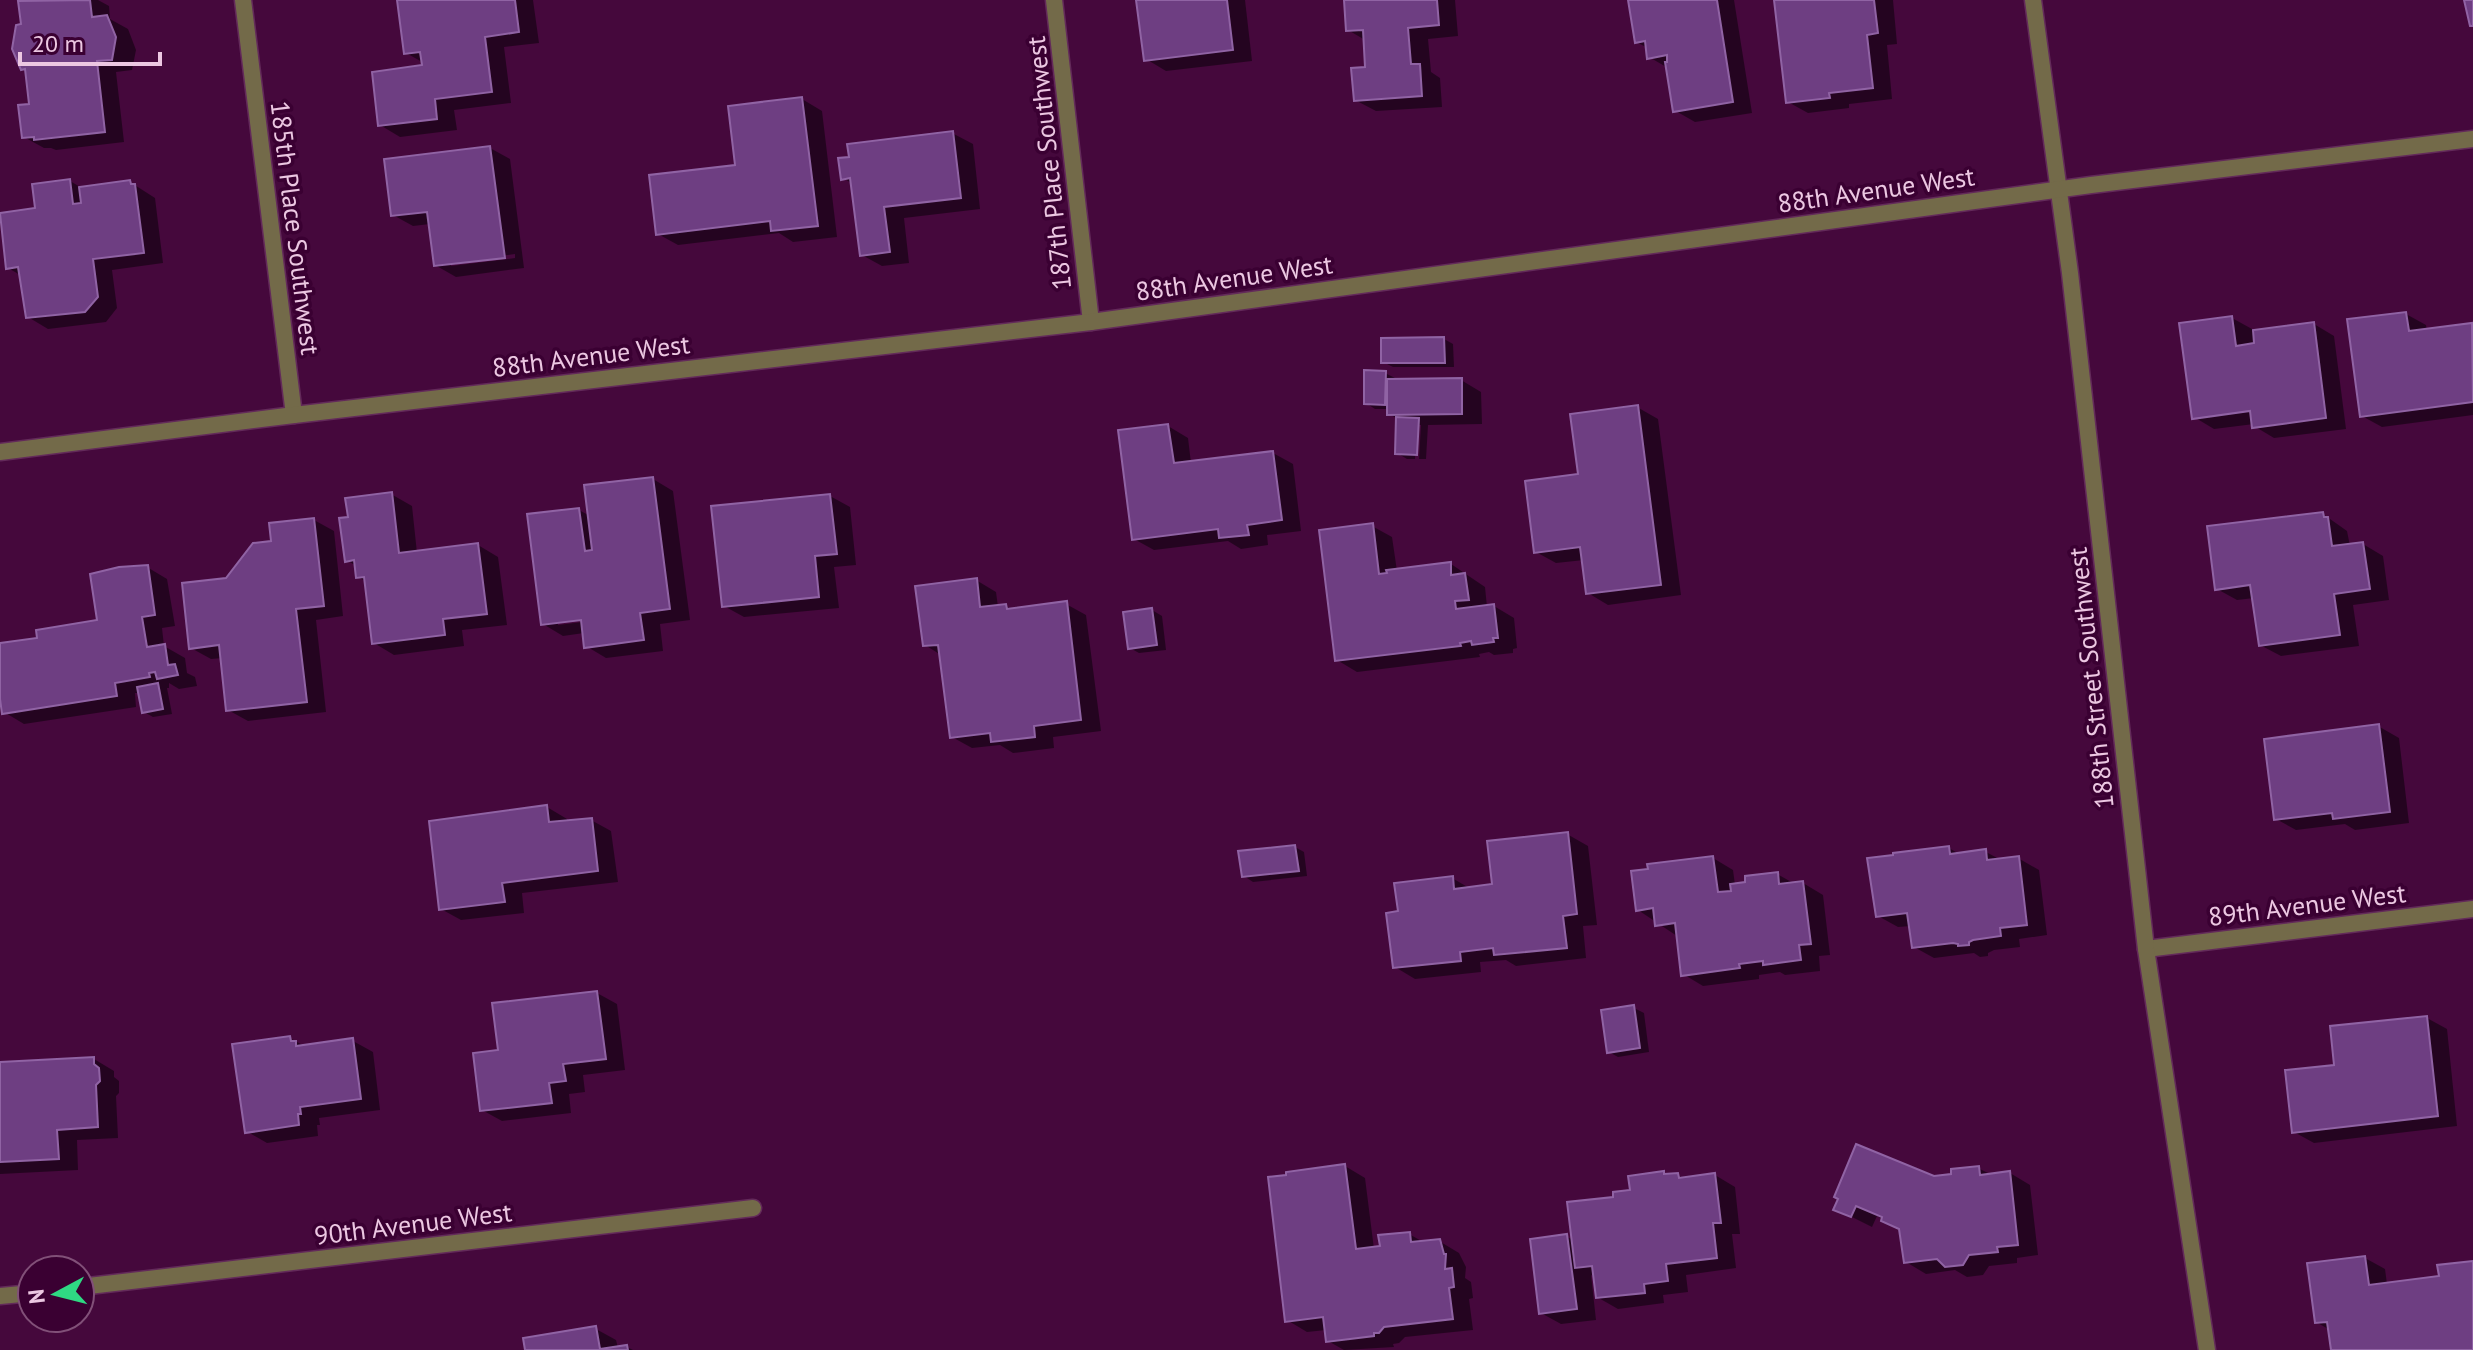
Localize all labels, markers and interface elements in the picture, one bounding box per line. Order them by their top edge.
scale bar [20,16,160,66]
text: 20 m [32,28,84,59]
street label: 187th Place Southwest [1019,34,1078,291]
street label: 185th Place Southwest [264,99,327,357]
street label: 88th Avenue West [1775,159,1977,220]
street label: 88th Avenue West [1133,247,1335,308]
street label: 88th Avenue West [490,327,692,384]
street label: 188th Street Southwest [2060,546,2121,810]
street label: 89th Avenue West [2206,876,2408,933]
street label: 90th Avenue West [312,1195,514,1252]
north arrow [16,1254,96,1334]
text: N [21,1288,51,1305]

